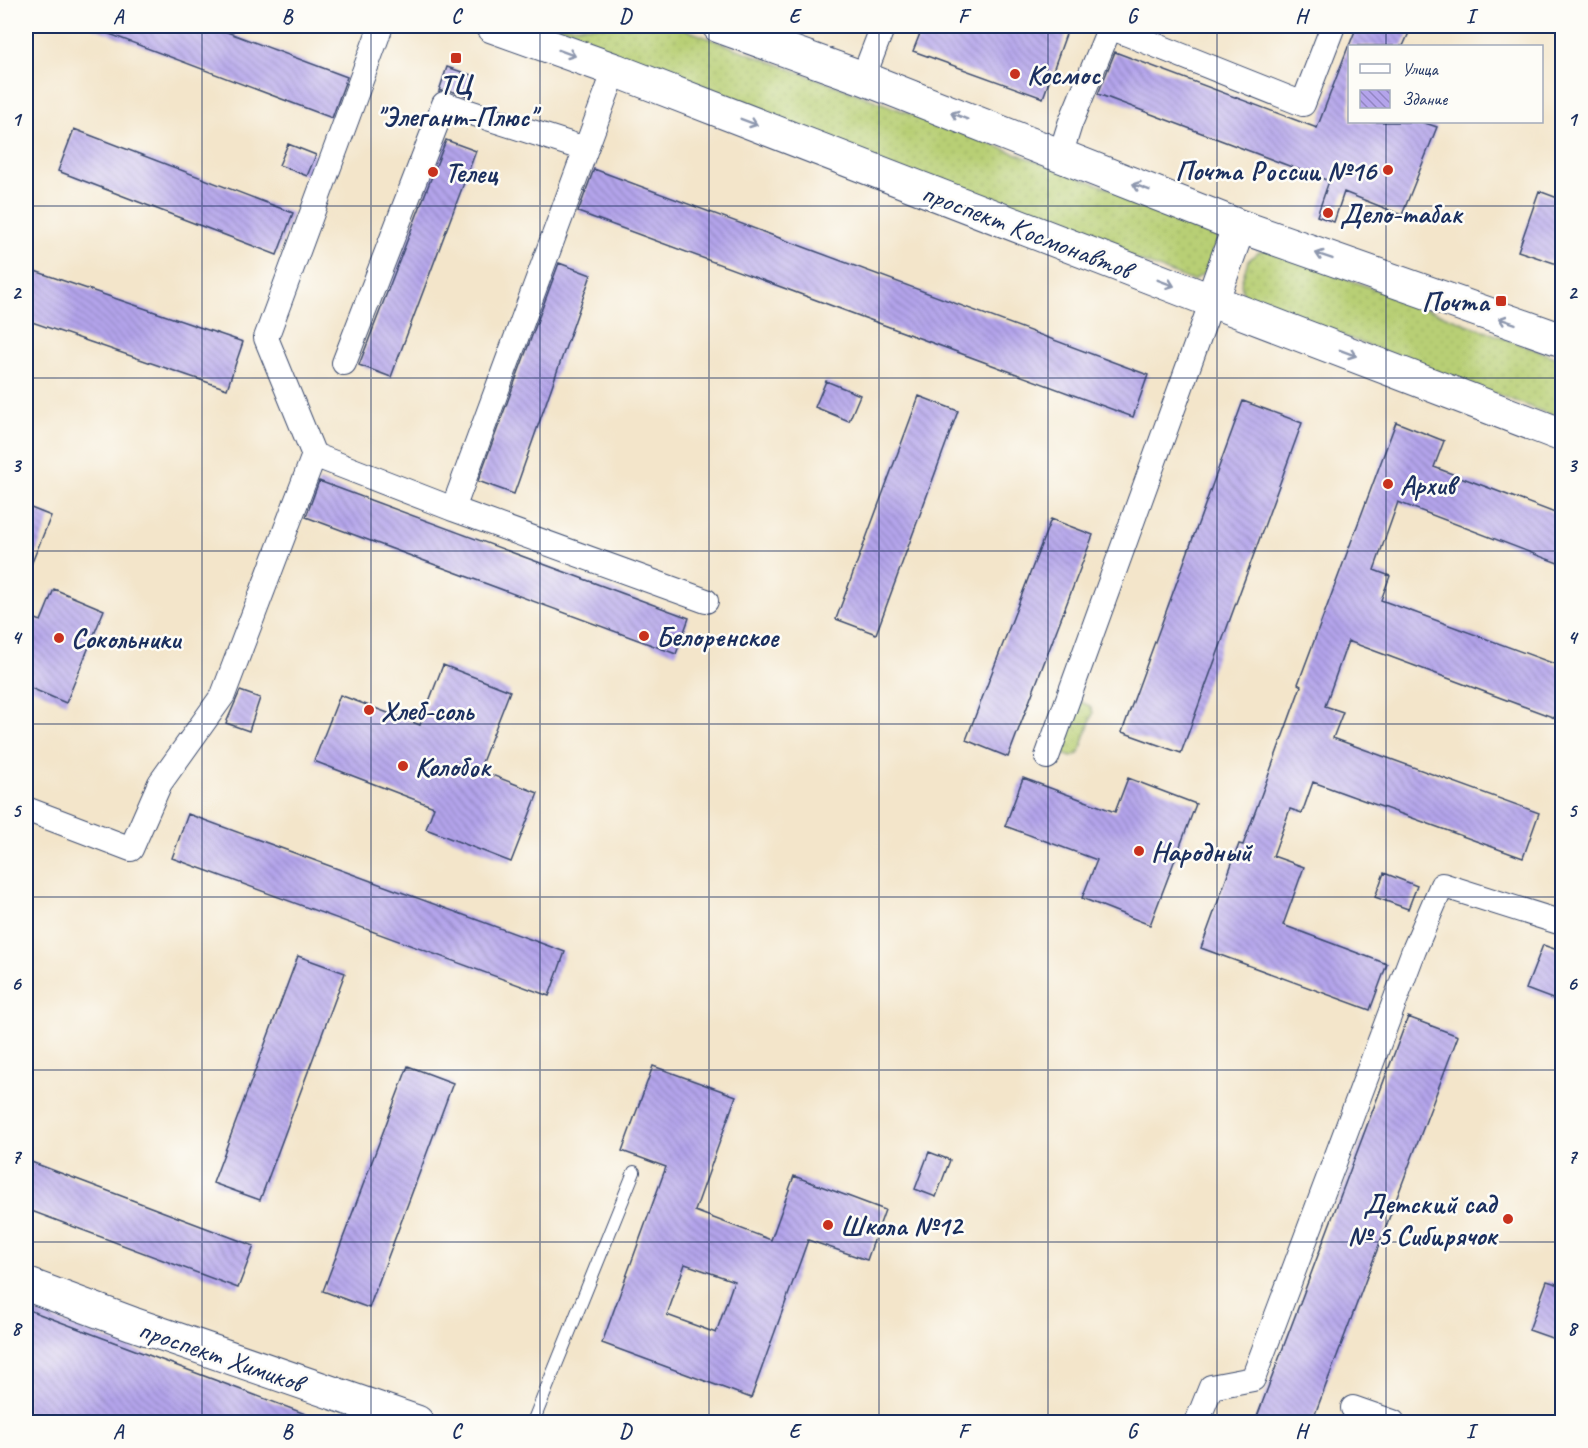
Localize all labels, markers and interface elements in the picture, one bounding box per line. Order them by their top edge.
text: A [113,4,125,29]
text: B [282,4,294,29]
text: C [451,4,463,29]
text: D [619,4,633,29]
text: E [789,4,803,29]
text: F [958,4,972,29]
text: G [1127,4,1140,29]
text: H [1295,4,1310,29]
text: I [1466,4,1479,29]
legend [1348,45,1543,123]
one-way arrow [557,48,575,59]
marker: ТЦ "Элегант-Плюс" [449,51,463,65]
place label: Космос [1027,57,1101,92]
text: Улица [1402,58,1439,80]
place label: ТЦ "Элегант-Плюс" [376,67,542,134]
marker: Космос [1008,67,1022,81]
text: Здание [1402,88,1448,110]
text: 1 [12,107,23,132]
text: 1 [1568,107,1579,132]
one-way arrow [951,110,969,121]
one-way arrow [739,117,758,128]
place label: Почта России №16 [1175,153,1378,188]
place label: Телец [445,155,498,190]
marker: Почта России №16 [1381,163,1395,177]
marker: Телец [426,165,440,179]
street label: проспект Космонавтов [917,174,1141,288]
one-way arrow [1132,181,1151,192]
place label: Дело-табак [1340,196,1464,231]
marker: Дело-табак [1321,206,1335,220]
one-way arrow [1315,249,1333,260]
one-way arrow [1156,279,1174,290]
text: 2 [12,280,23,305]
text: 2 [1568,280,1579,305]
place label: Почта [1422,284,1491,319]
marker: Почта [1494,294,1508,308]
one-way arrow [1498,314,1517,325]
one-way arrow [1338,348,1357,359]
text: 3 [12,453,23,478]
text: 3 [1568,453,1579,478]
place label: Архив [1400,467,1461,502]
marker: Архив [1381,477,1395,491]
place label: Белоренское [656,619,780,654]
place label: Сокольники [71,621,183,656]
text: 4 [12,625,24,650]
text: 4 [1568,625,1580,650]
marker: Белоренское [637,629,651,643]
marker: Сокольники [52,631,66,645]
place label: Хлеб-соль [381,693,476,728]
marker: Хлеб-соль [362,703,376,717]
place label: Колобок [415,749,493,784]
marker: Колобок [396,759,410,773]
text: 5 [12,798,23,823]
text: 5 [1568,798,1579,823]
place label: Народный [1151,834,1254,869]
marker: Народный [1132,844,1146,858]
text: 6 [11,971,22,996]
text: 6 [1567,971,1578,996]
text: 7 [12,1144,23,1169]
text: 7 [1568,1144,1579,1169]
place label: Детский сад № 5 Сибирячок [1347,1186,1499,1253]
place label: Школа №12 [840,1208,964,1243]
marker: Детский сад № 5 Сибирячок [1501,1212,1515,1226]
marker: Школа №12 [821,1218,835,1232]
street label: проспект Химиков [134,1311,313,1402]
text: 8 [12,1316,24,1341]
text: 8 [1568,1316,1580,1341]
text: A [113,1419,125,1444]
text: B [282,1419,294,1444]
text: C [451,1419,463,1444]
text: D [619,1419,633,1444]
text: E [789,1419,803,1444]
text: F [958,1419,972,1444]
text: G [1127,1419,1140,1444]
text: H [1295,1419,1310,1444]
text: I [1466,1419,1479,1444]

